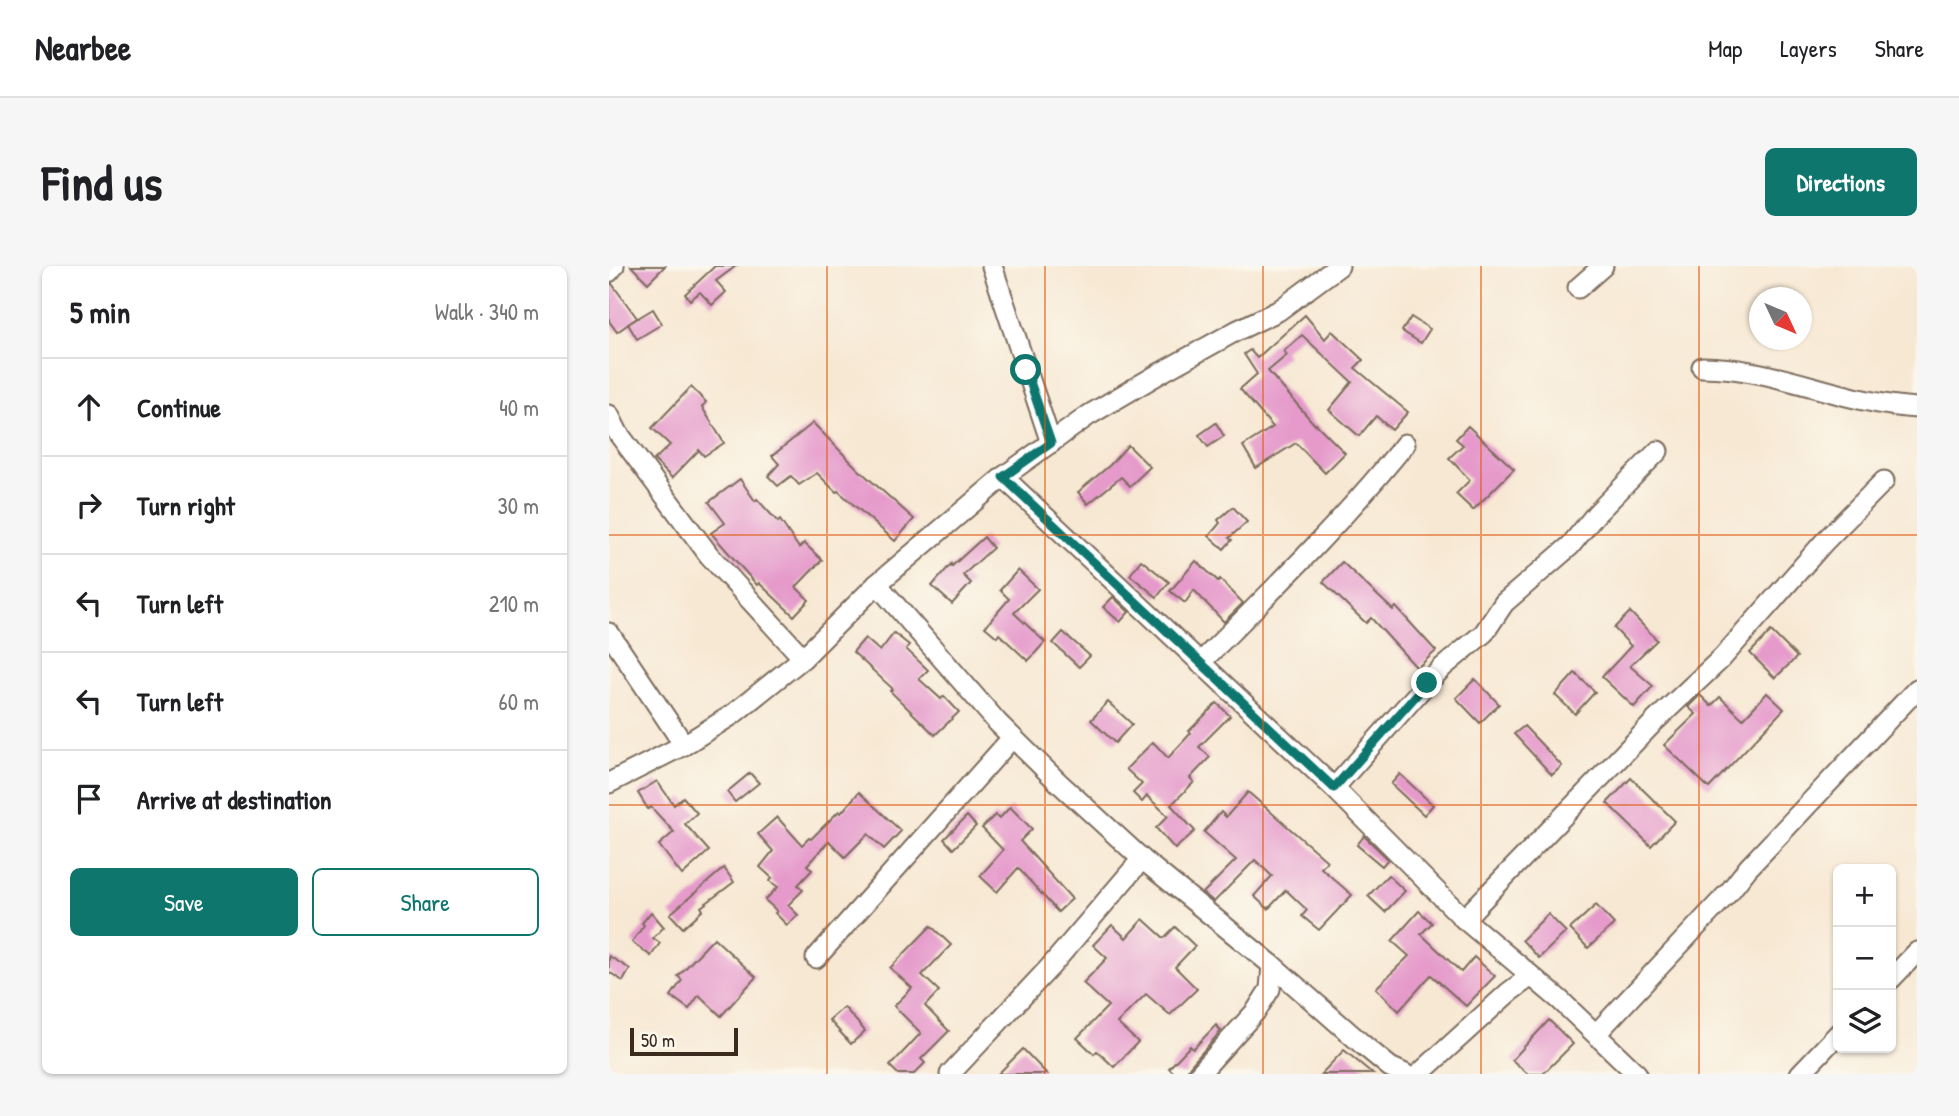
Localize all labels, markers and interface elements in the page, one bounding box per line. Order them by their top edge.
text: Nearbee [35,26,131,70]
text: Map [1708,32,1742,64]
text: Layers [1780,32,1837,64]
text: Share [1875,32,1924,64]
button: Directions [1765,148,1917,216]
text: Find us [42,149,162,215]
north arrow [1749,287,1812,350]
text: 5 min [70,292,130,332]
text: Walk · 340 m [435,296,539,327]
route start [1010,354,1041,385]
icon: ahead [70,388,108,426]
text: Continue [137,390,221,425]
text: 40 m [499,392,539,423]
icon: right [70,486,108,524]
text: Turn right [137,488,235,523]
text: 30 m [497,490,539,521]
icon: left [70,584,108,622]
text: Turn left [137,586,223,621]
text: 210 m [489,588,539,619]
route end [1411,667,1442,698]
icon: left [70,682,108,720]
text: Turn left [137,684,223,719]
text: 60 m [499,686,539,717]
icon: arrive [70,780,108,818]
text: Arrive at destination [137,782,332,817]
map controls [1833,864,1896,1053]
button: + [1833,864,1896,927]
button: Save [70,868,298,936]
button: Share [312,868,539,936]
button: − [1833,927,1896,990]
button: layers [1833,990,1896,1053]
scale bar [630,1025,739,1057]
text: 50 m [641,1027,675,1053]

